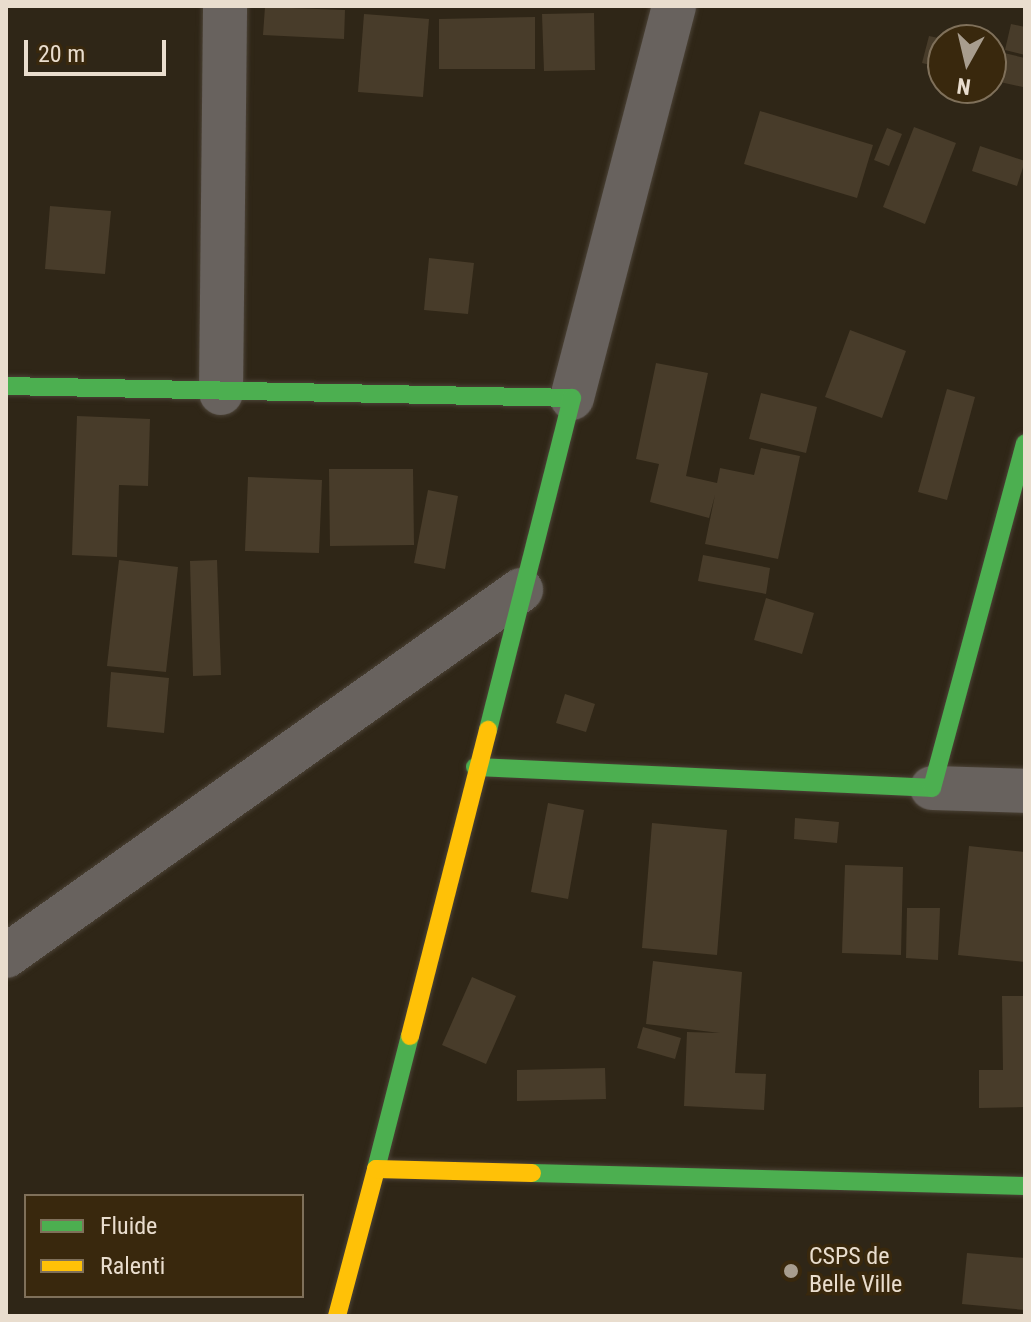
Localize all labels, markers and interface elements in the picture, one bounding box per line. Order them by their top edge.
scale bar [28,24,170,74]
north arrow [927,24,1007,104]
text: 20 m [38,40,85,68]
text: N [955,73,972,100]
legend [24,1194,304,1298]
text: Fluide [100,1212,157,1240]
place label: CSPS de Belle Ville [809,1243,902,1299]
text: Ralenti [100,1252,165,1280]
marker: CSPS de Belle Ville [780,1260,802,1282]

